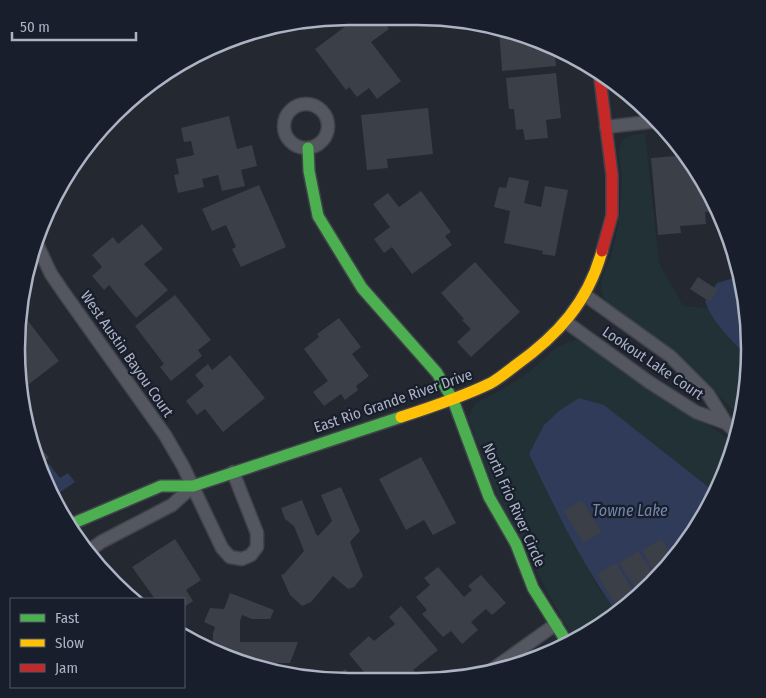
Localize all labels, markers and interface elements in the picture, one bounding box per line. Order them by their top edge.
scale bar [12,10,136,42]
text: 50 m [20,18,50,36]
street label: West Austin Bayou Court [77,287,177,421]
street label: Lookout Lake Court [599,323,707,404]
street label: East Rio Grande River Drive [311,365,475,437]
street label: North Frio River Circle [479,440,549,570]
water label: Towne Lake [592,501,668,520]
legend [10,598,185,688]
text: Fast [55,609,79,627]
text: Slow [55,634,84,652]
text: Jam [55,659,78,677]

